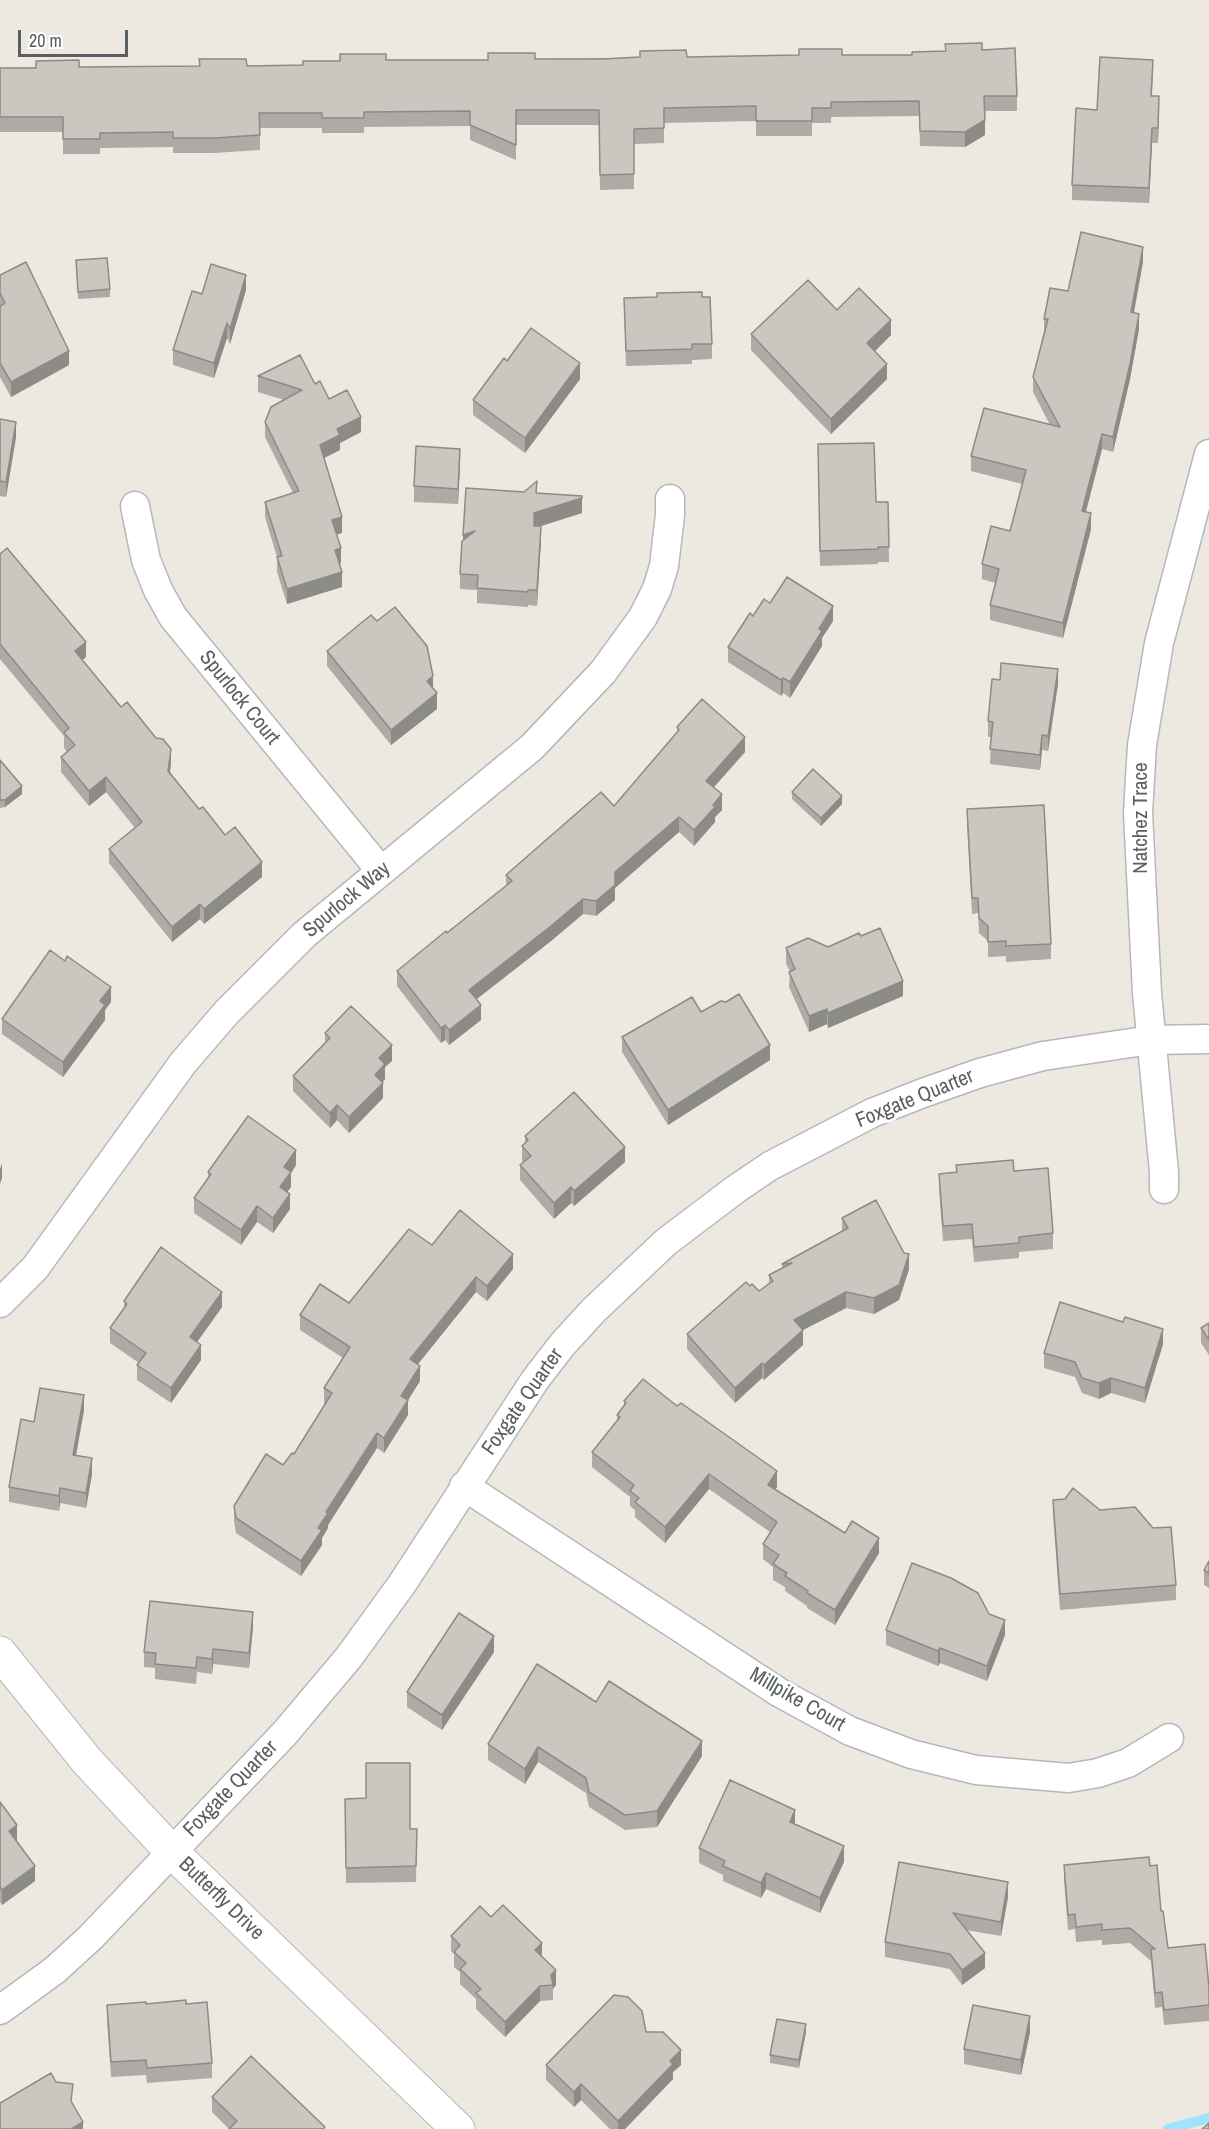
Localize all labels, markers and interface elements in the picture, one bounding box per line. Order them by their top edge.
scale bar [21,18,130,56]
text: 20 m [29,28,62,53]
street label: Spurlock Court [193,646,285,750]
street label: Natchez Trace [1128,762,1154,874]
street label: Spurlock Way [298,856,396,944]
street label: Foxgate Quarter [853,1064,977,1134]
street label: Foxgate Quarter [477,1344,569,1460]
street label: Millpike Court [745,1663,849,1737]
street label: Foxgate Quarter [179,1735,283,1843]
street label: Butterfly Drive [173,1852,269,1946]

